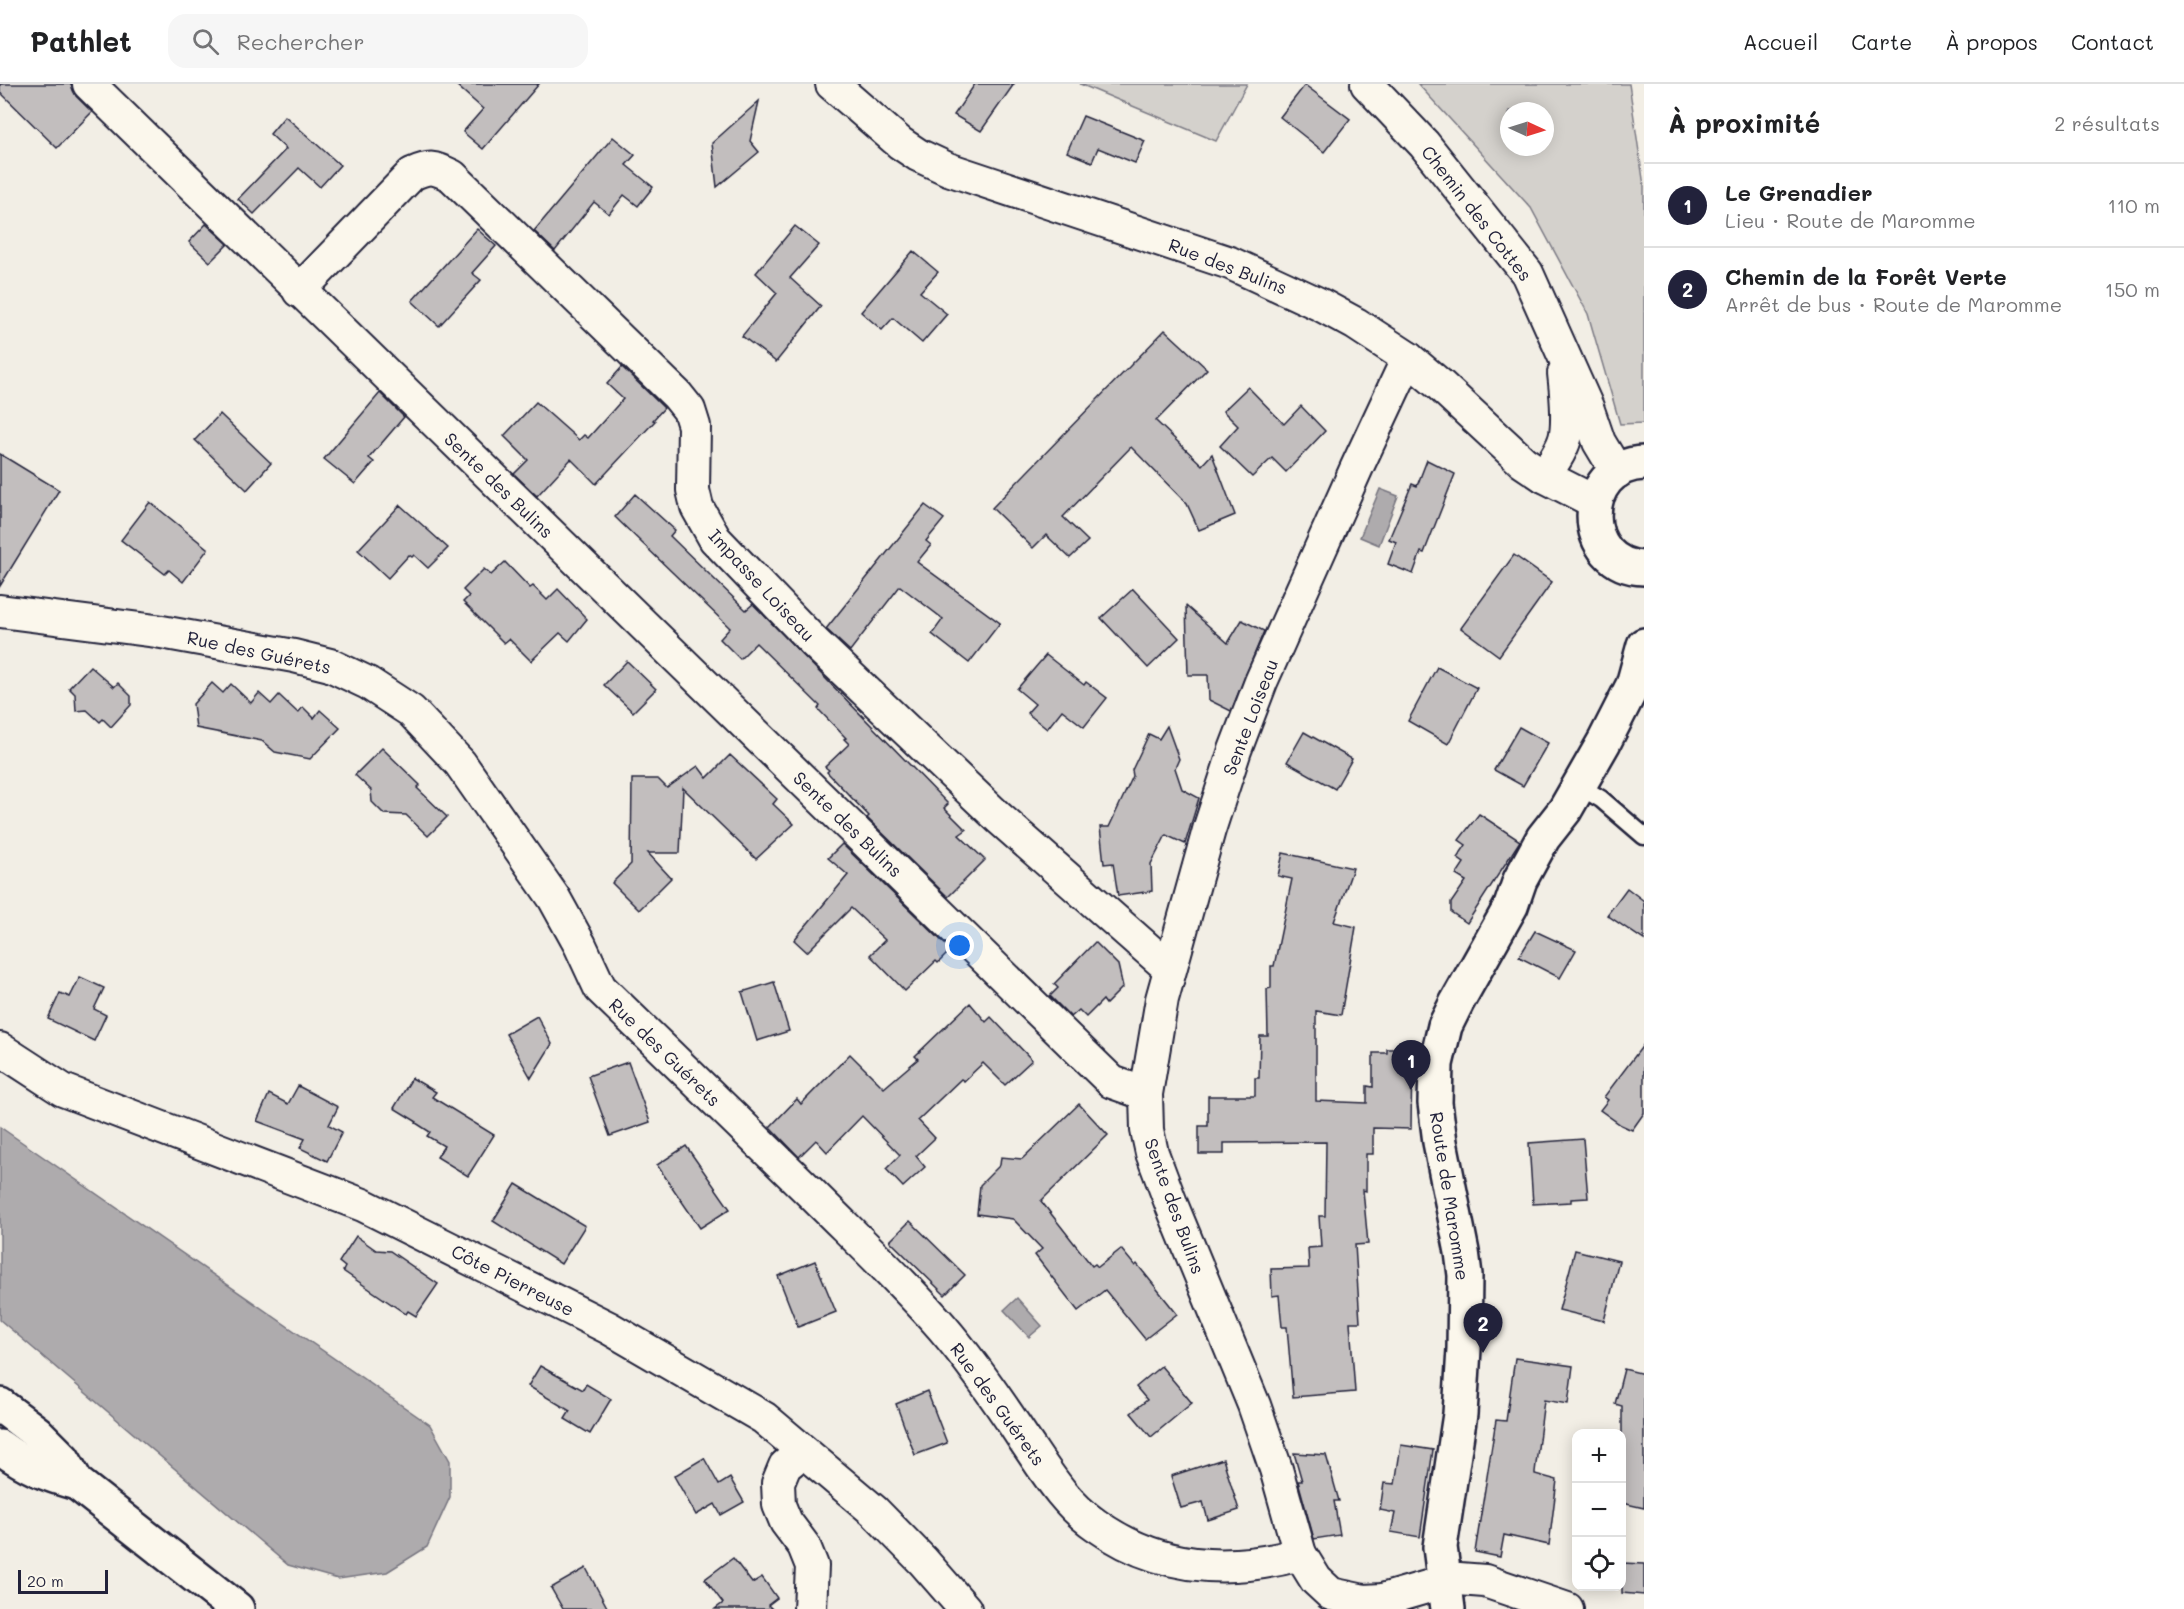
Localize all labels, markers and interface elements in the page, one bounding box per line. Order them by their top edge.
search box [168,14,588,68]
text: Pathlet [30,23,132,59]
icon: search [189,25,222,58]
text: Rechercher [237,27,364,56]
text: Accueil [1743,28,1818,55]
text: Carte [1851,28,1912,55]
text: À propos [1945,28,2038,55]
text: Contact [2071,28,2154,55]
north arrow [1500,102,1554,156]
text: À proximité [1668,106,1820,140]
text: 2 résultats [2054,110,2160,136]
street label: Chemin des Cottes [1416,140,1538,286]
text: Le Grenadier [1725,178,1872,207]
text: 1 [1683,192,1692,218]
text: 110 m [2107,192,2160,218]
text: Lieu · Route de Maromme [1725,207,1976,233]
street label: Rue des Bulins [1165,232,1291,300]
text: Chemin de la Forêt Verte [1725,262,2007,291]
text: 2 [1682,276,1693,302]
text: 150 m [2105,276,2160,302]
text: Arrêt de bus · Route de Maromme [1725,291,2062,317]
street label: Sente des Bulins [439,427,559,543]
street label: Impasse Loiseau [704,524,820,646]
street label: Rue des Guérets [185,625,333,679]
street label: Sente Loiseau [1217,655,1283,779]
street label: Sente des Bulins [788,766,908,882]
your location [945,931,974,960]
street label: Rue des Guérets [604,992,726,1112]
pin: 1 [1392,1040,1430,1090]
street label: Route de Maromme [1425,1110,1475,1282]
street label: Sente des Bulins [1139,1135,1211,1277]
street label: Côte Pierreuse [447,1239,579,1321]
pin: 2 [1464,1304,1502,1353]
street label: Rue des Guérets [945,1338,1051,1470]
map controls [1572,1429,1626,1591]
button: + [1572,1429,1626,1483]
button: − [1572,1483,1626,1537]
button: locate [1572,1537,1626,1591]
scale bar [18,1567,108,1594]
text: 20 m [27,1570,64,1591]

